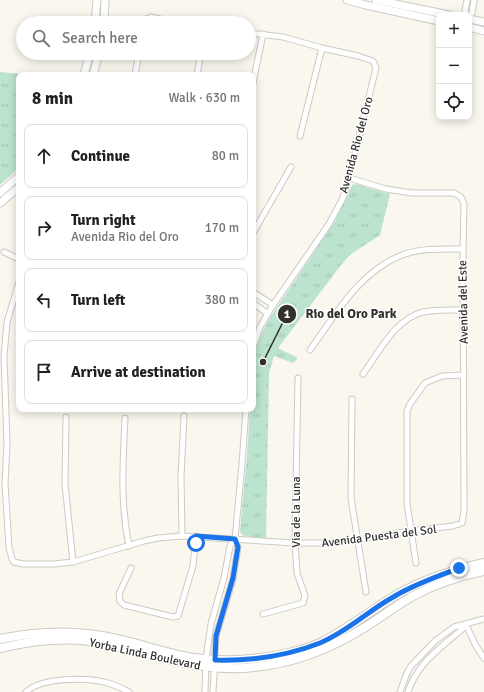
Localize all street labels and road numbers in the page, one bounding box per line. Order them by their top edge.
street label: Avenida Rio del Oro [336,95,377,195]
street label: Avenida del Este [455,260,472,344]
street label: Via de la Luna [289,476,304,548]
street label: Avenida Puesta del Sol [321,522,438,551]
street label: Yorba Linda Boulevard [88,635,202,674]

